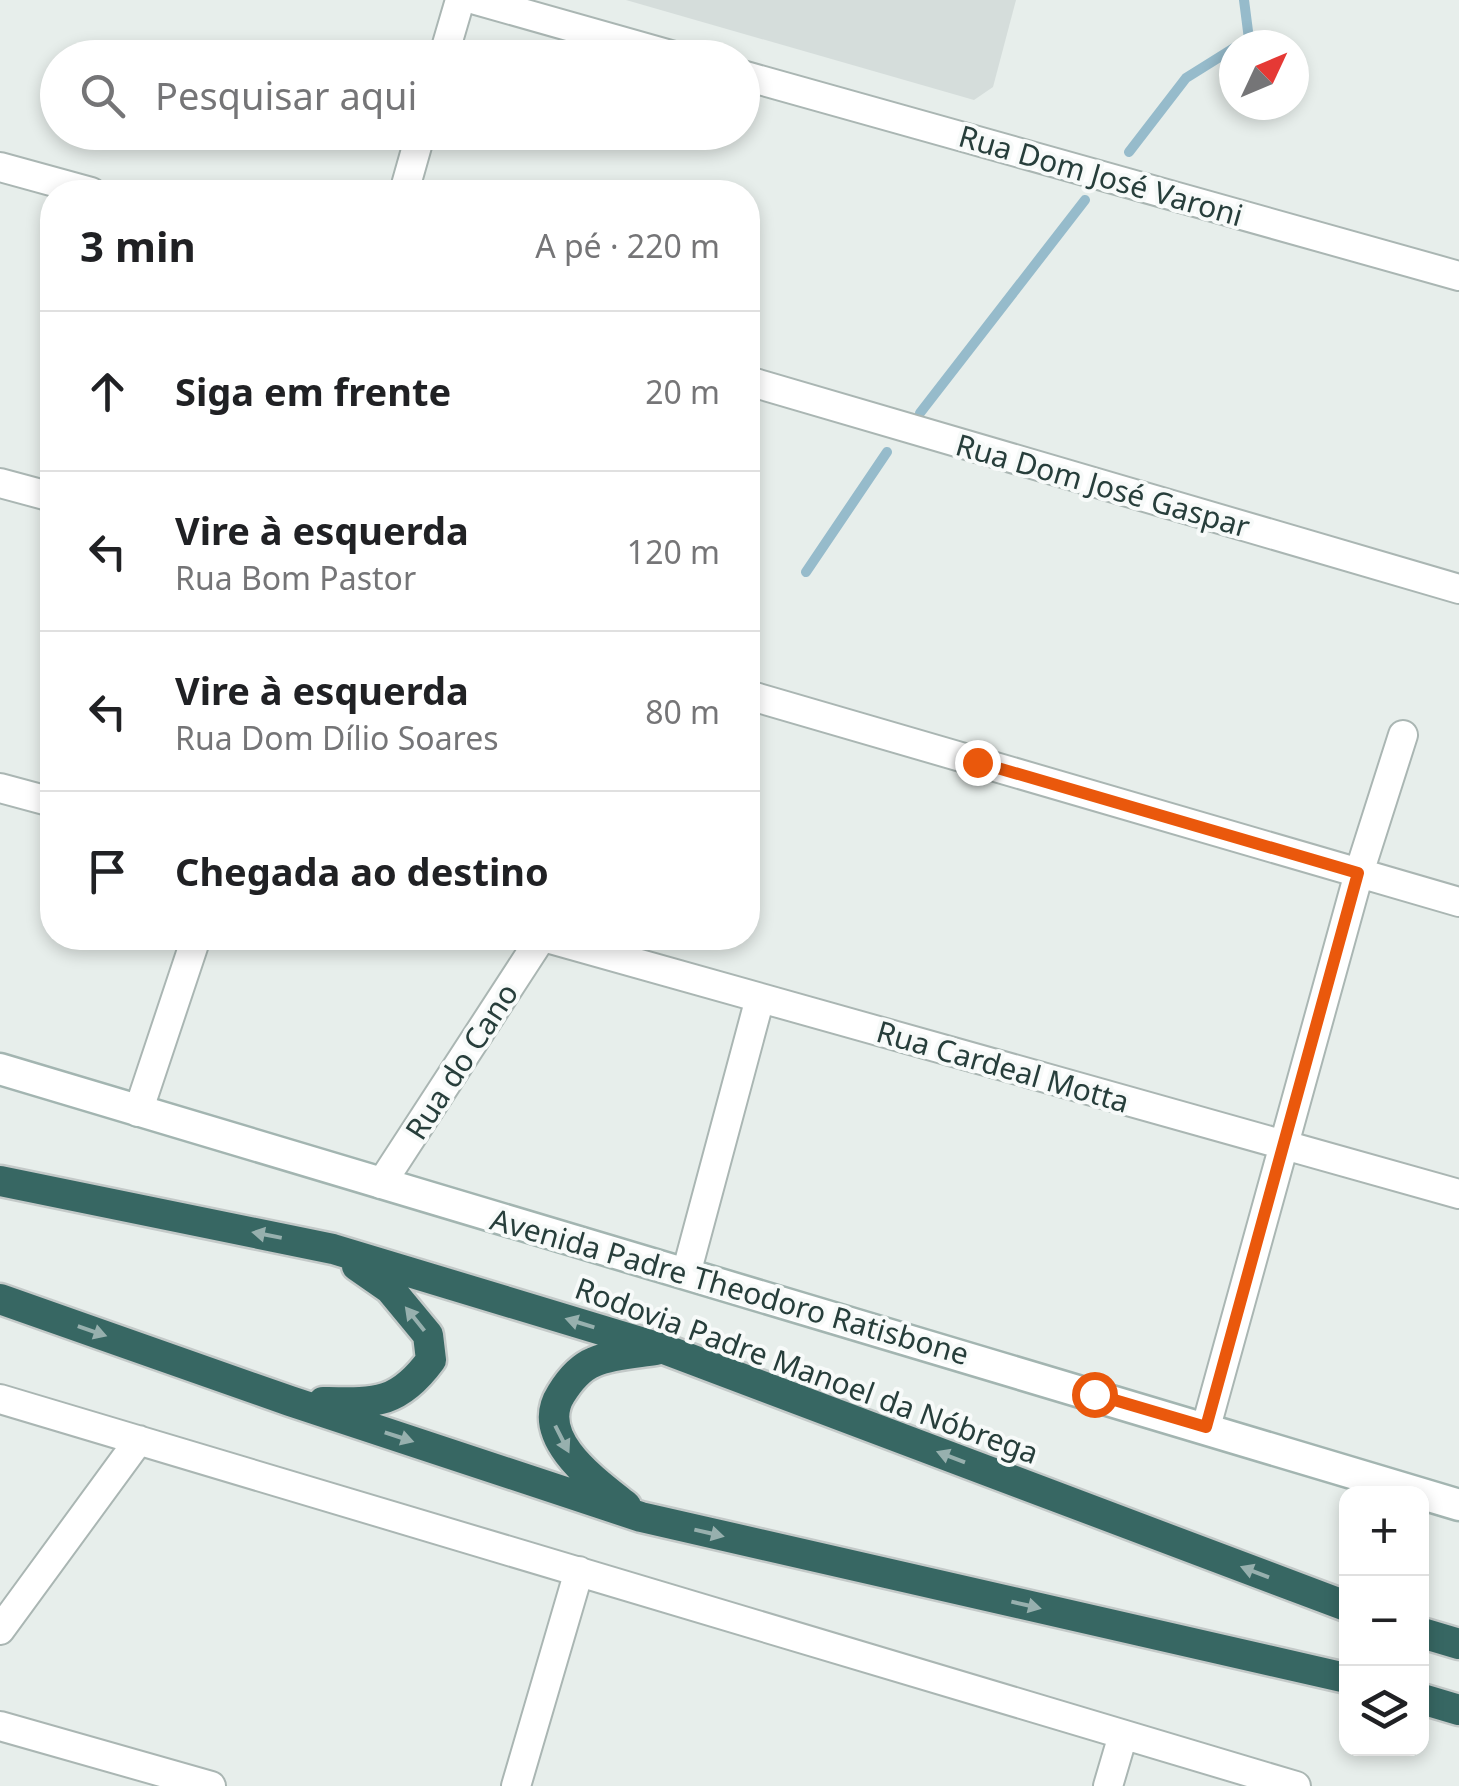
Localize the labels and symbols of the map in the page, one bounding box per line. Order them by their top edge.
north arrow [1219,30,1309,120]
street label: Rua Dom José Varoni [954,115,1248,235]
street label: Rua Dom José Gaspar [951,423,1255,547]
route end [955,740,1001,786]
street label: Rua do Cano [395,975,527,1147]
street label: Rua Cardeal Motta [872,1010,1134,1122]
street label: Avenida Padre Theodoro Ratisbone [486,1198,974,1374]
one-way arrow [251,1227,282,1243]
street label: Rodovia Padre Manoel da Nóbrega [570,1267,1044,1473]
one-way arrow [405,1307,426,1332]
one-way arrow [564,1315,595,1330]
one-way arrow [77,1324,107,1339]
route start [1072,1372,1118,1418]
one-way arrow [553,1424,570,1453]
one-way arrow [384,1431,414,1446]
one-way arrow [936,1449,966,1464]
one-way arrow [694,1526,725,1541]
one-way arrow [1240,1564,1270,1579]
one-way arrow [1011,1598,1042,1613]

